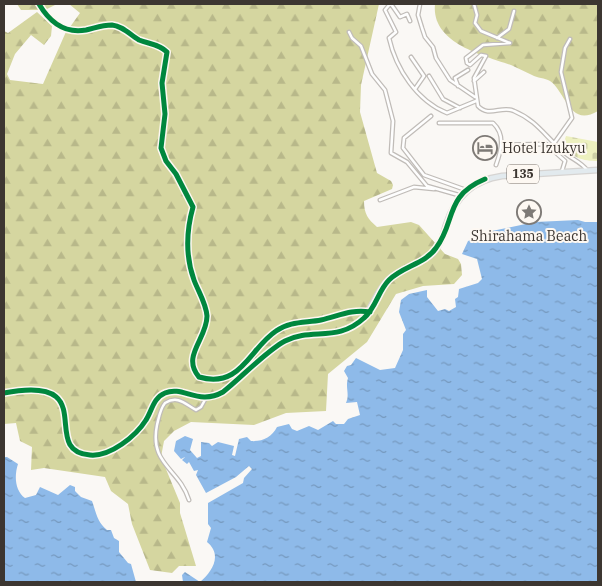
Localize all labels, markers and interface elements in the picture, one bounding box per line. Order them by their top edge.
hotel icon: Hotel Izukyu [472,135,498,161]
place label: Hotel Izukyu [502,139,586,157]
road number: 135 [507,164,539,183]
place icon: Shirahama Beach [516,199,542,225]
place label: Shirahama Beach [471,227,587,245]

